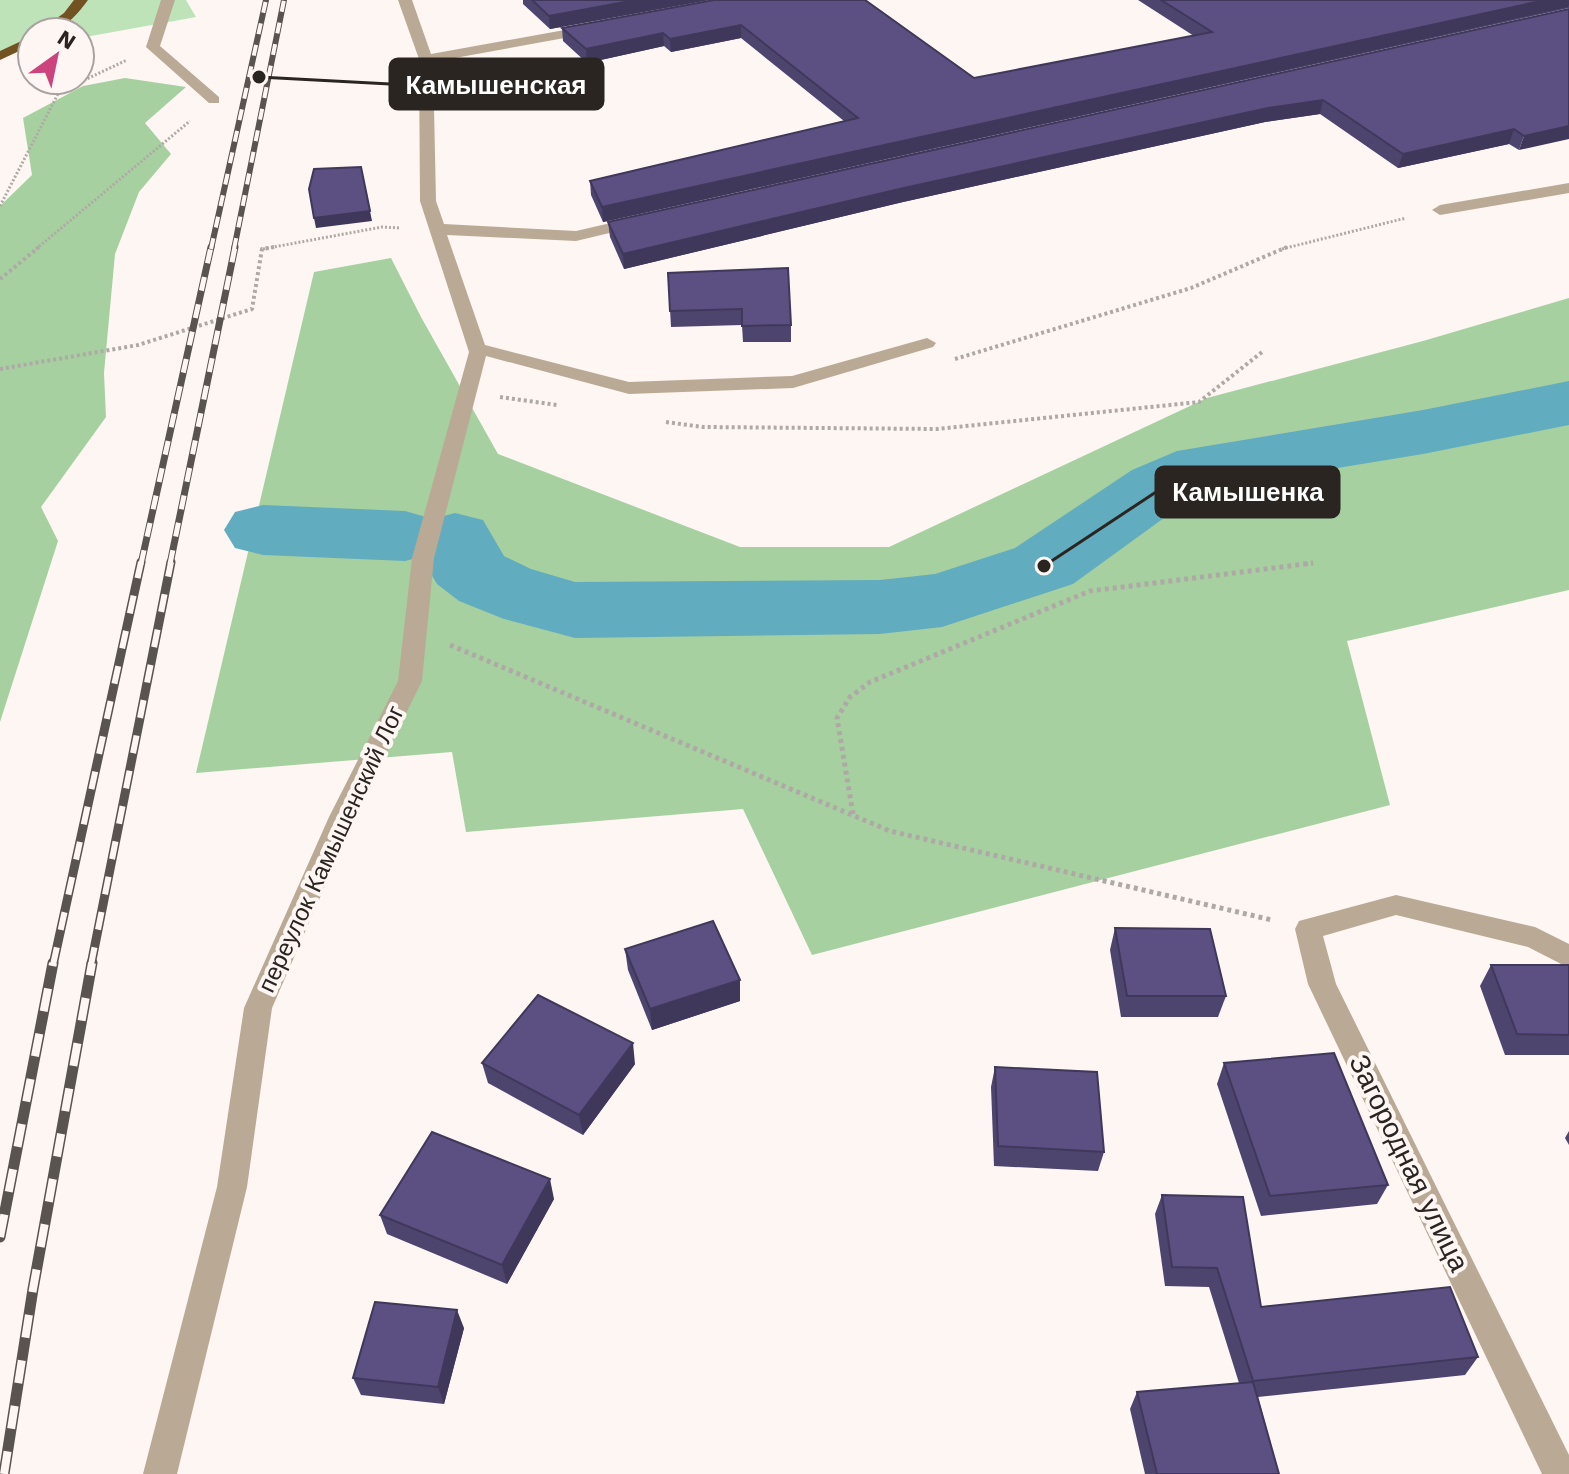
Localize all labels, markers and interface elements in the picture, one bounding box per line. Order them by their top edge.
north arrow [16,16,96,96]
text: N [53,25,80,55]
callout: Камышенская [390,59,603,109]
text: Камышенская [405,70,587,100]
callout: Камышенка [1156,467,1339,517]
text: Камышенка [1172,477,1324,507]
street label: переулок Камышенский Лог [252,701,410,997]
street label: Загородная улица [1342,1049,1476,1277]

